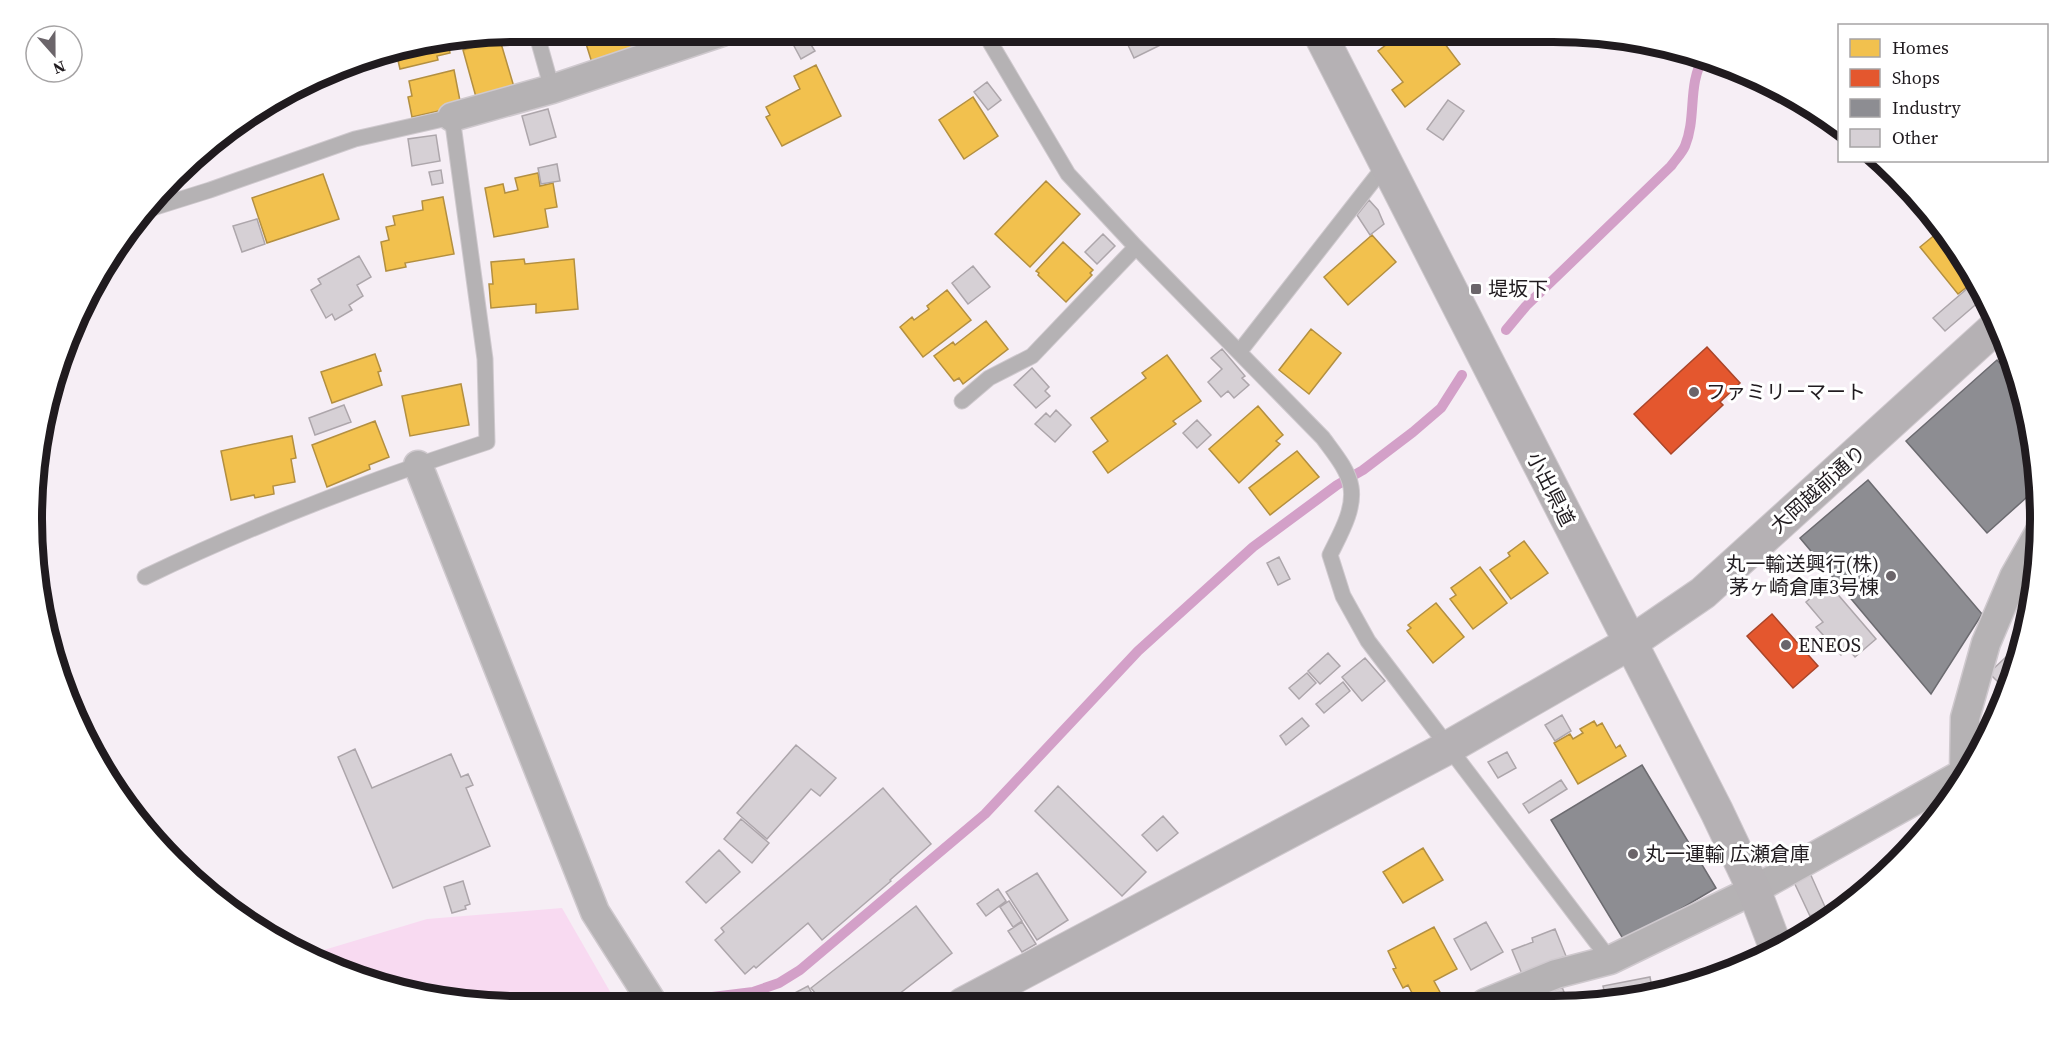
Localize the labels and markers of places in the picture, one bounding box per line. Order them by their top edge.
place label: 堤坂下 [1488,275,1548,303]
marker: 堤坂下 [1469,282,1483,296]
place label: ファミリーマート [1706,378,1866,406]
marker: ファミリーマート [1687,385,1701,399]
place label: 丸一輸送興行(株) 茅ヶ崎倉庫3号棟 [1725,550,1879,601]
marker: 丸一輸送興行(株) 茅ヶ崎倉庫3号棟 [1884,569,1898,583]
place label: ENEOS [1798,631,1861,659]
marker: ENEOS [1779,638,1793,652]
place label: 丸一運輸 広瀬倉庫 [1645,840,1810,868]
marker: 丸一運輸 広瀬倉庫 [1626,847,1640,861]

